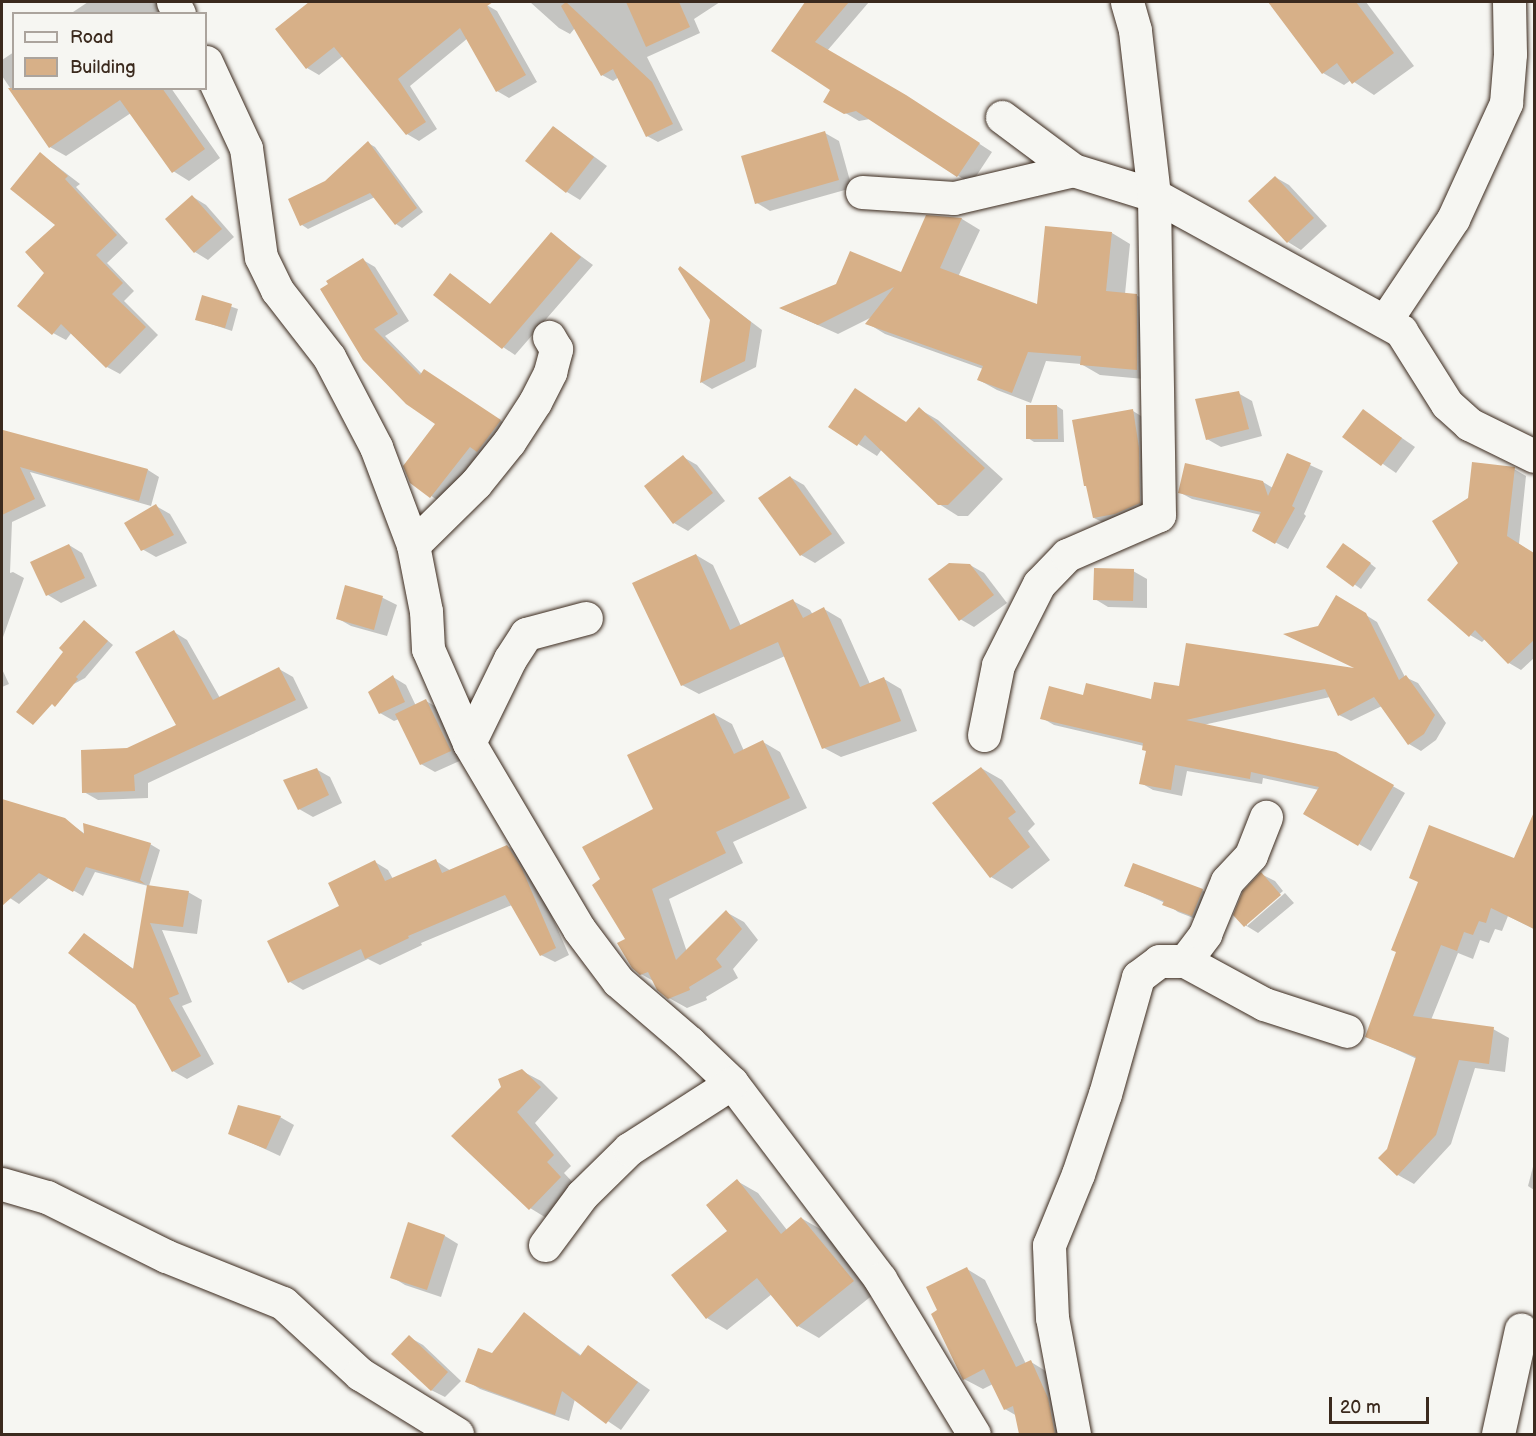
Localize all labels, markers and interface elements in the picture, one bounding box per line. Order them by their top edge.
legend [12,12,207,90]
text: Road [70,27,114,48]
text: Building [70,57,136,78]
scale bar [1332,1385,1432,1423]
text: 20 m [1340,1397,1381,1418]

